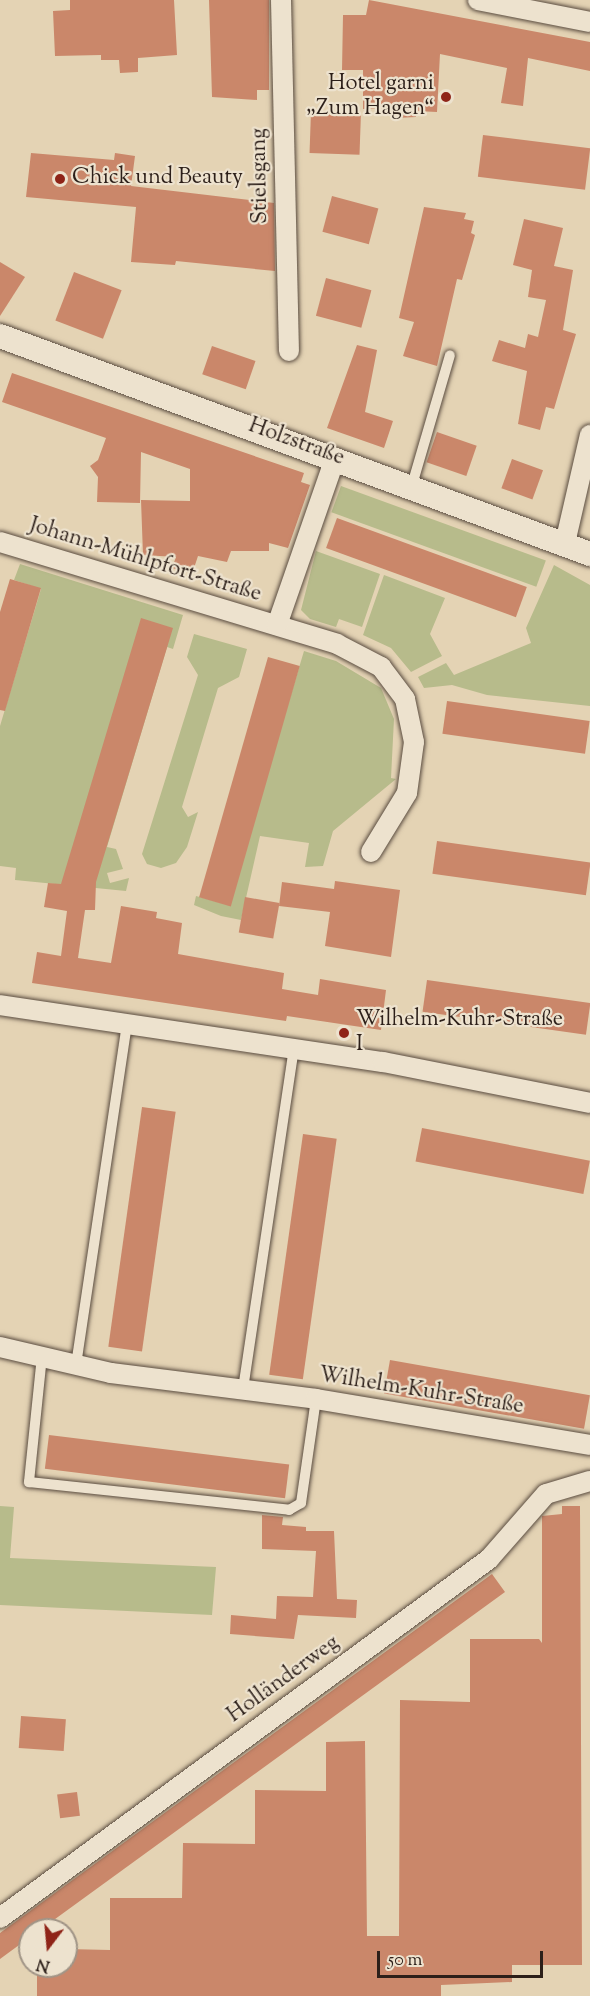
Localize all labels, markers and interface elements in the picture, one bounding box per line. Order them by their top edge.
place label: Hotel garni „Zum Hagen“ [306,71,434,122]
marker: Hotel garni „Zum Hagen“ [439,90,453,104]
street label: Stielsgang [247,128,275,224]
place label: Chick und Beauty [72,166,243,192]
marker: Chick und Beauty [53,172,67,186]
street label: Holzstraße [244,413,348,473]
street label: Johann-Mühlpfort-Straße [26,513,264,609]
place label: Wilhelm-Kuhr-Straße I [356,1007,563,1058]
marker: Wilhelm-Kuhr-Straße I [337,1026,351,1040]
street label: Wilhelm-Kuhr-Straße [317,1363,525,1421]
street label: Holländerweg [223,1631,345,1729]
north arrow [18,1918,78,1978]
scale bar [380,1939,546,1977]
text: 50 m [388,1948,422,1974]
text: N [34,1951,53,1977]

